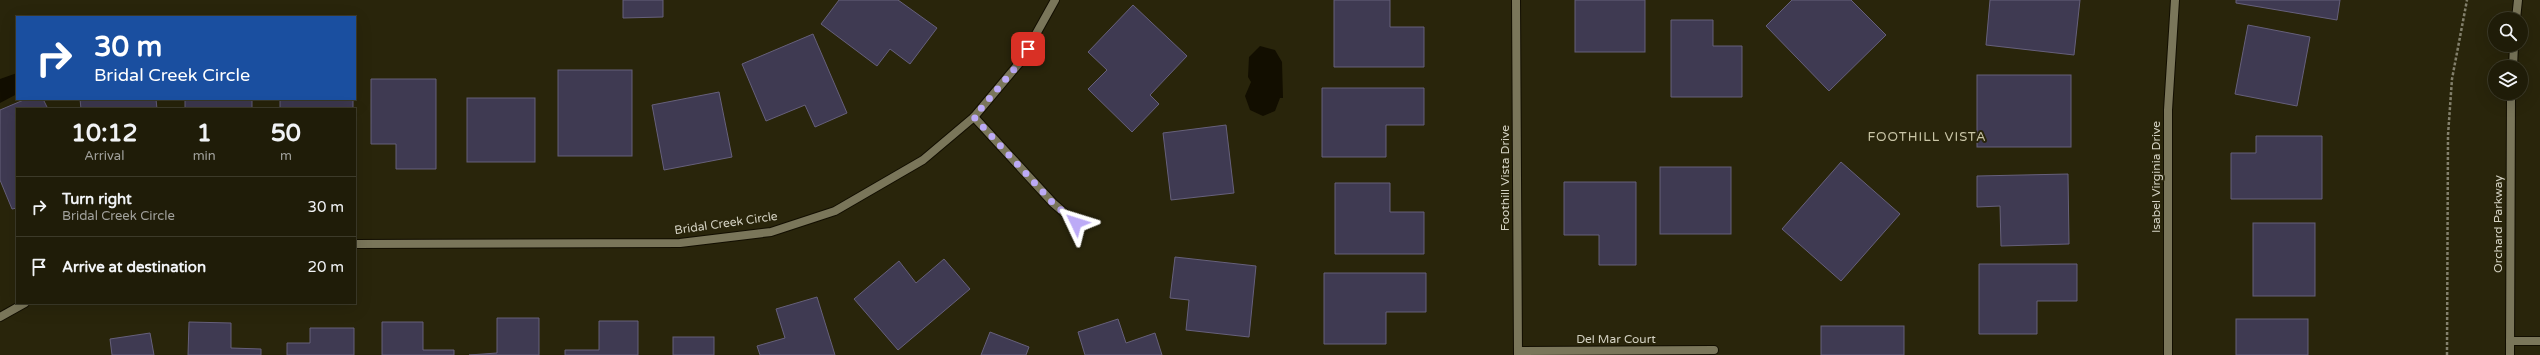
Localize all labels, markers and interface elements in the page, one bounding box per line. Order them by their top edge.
map controls [2488,12,2528,100]
button: search [2488,12,2528,52]
text: 30 m [94,30,162,64]
icon: right [28,32,80,84]
pin [1011,32,1045,66]
icon: arrive [1017,38,1039,60]
button: layers [2488,60,2528,100]
text: Bridal Creek Circle [94,64,250,86]
text: 10:12 [71,119,138,148]
text: 1 [197,119,212,148]
text: 50 [271,119,301,148]
street label: Isabel Virginia Drive [2149,121,2163,233]
street label: Foothill Vista Drive [1498,125,1512,231]
district label: FOOTHILL VISTA [1867,129,1987,145]
text: Arrival [84,148,124,164]
text: min [193,148,216,164]
text: m [280,148,292,164]
street label: Orchard Parkway [2491,175,2505,273]
text: Turn right [62,190,132,208]
icon: right [28,196,50,218]
text: 30 m [307,198,344,216]
position arrow [1055,202,1097,244]
text: Bridal Creek Circle [62,208,175,224]
street label: Bridal Creek Circle [673,209,779,237]
icon: arrive [28,256,50,278]
text: Arrive at destination [62,258,206,276]
text: 20 m [307,258,344,276]
street label: Del Mar Court [1576,332,1656,346]

